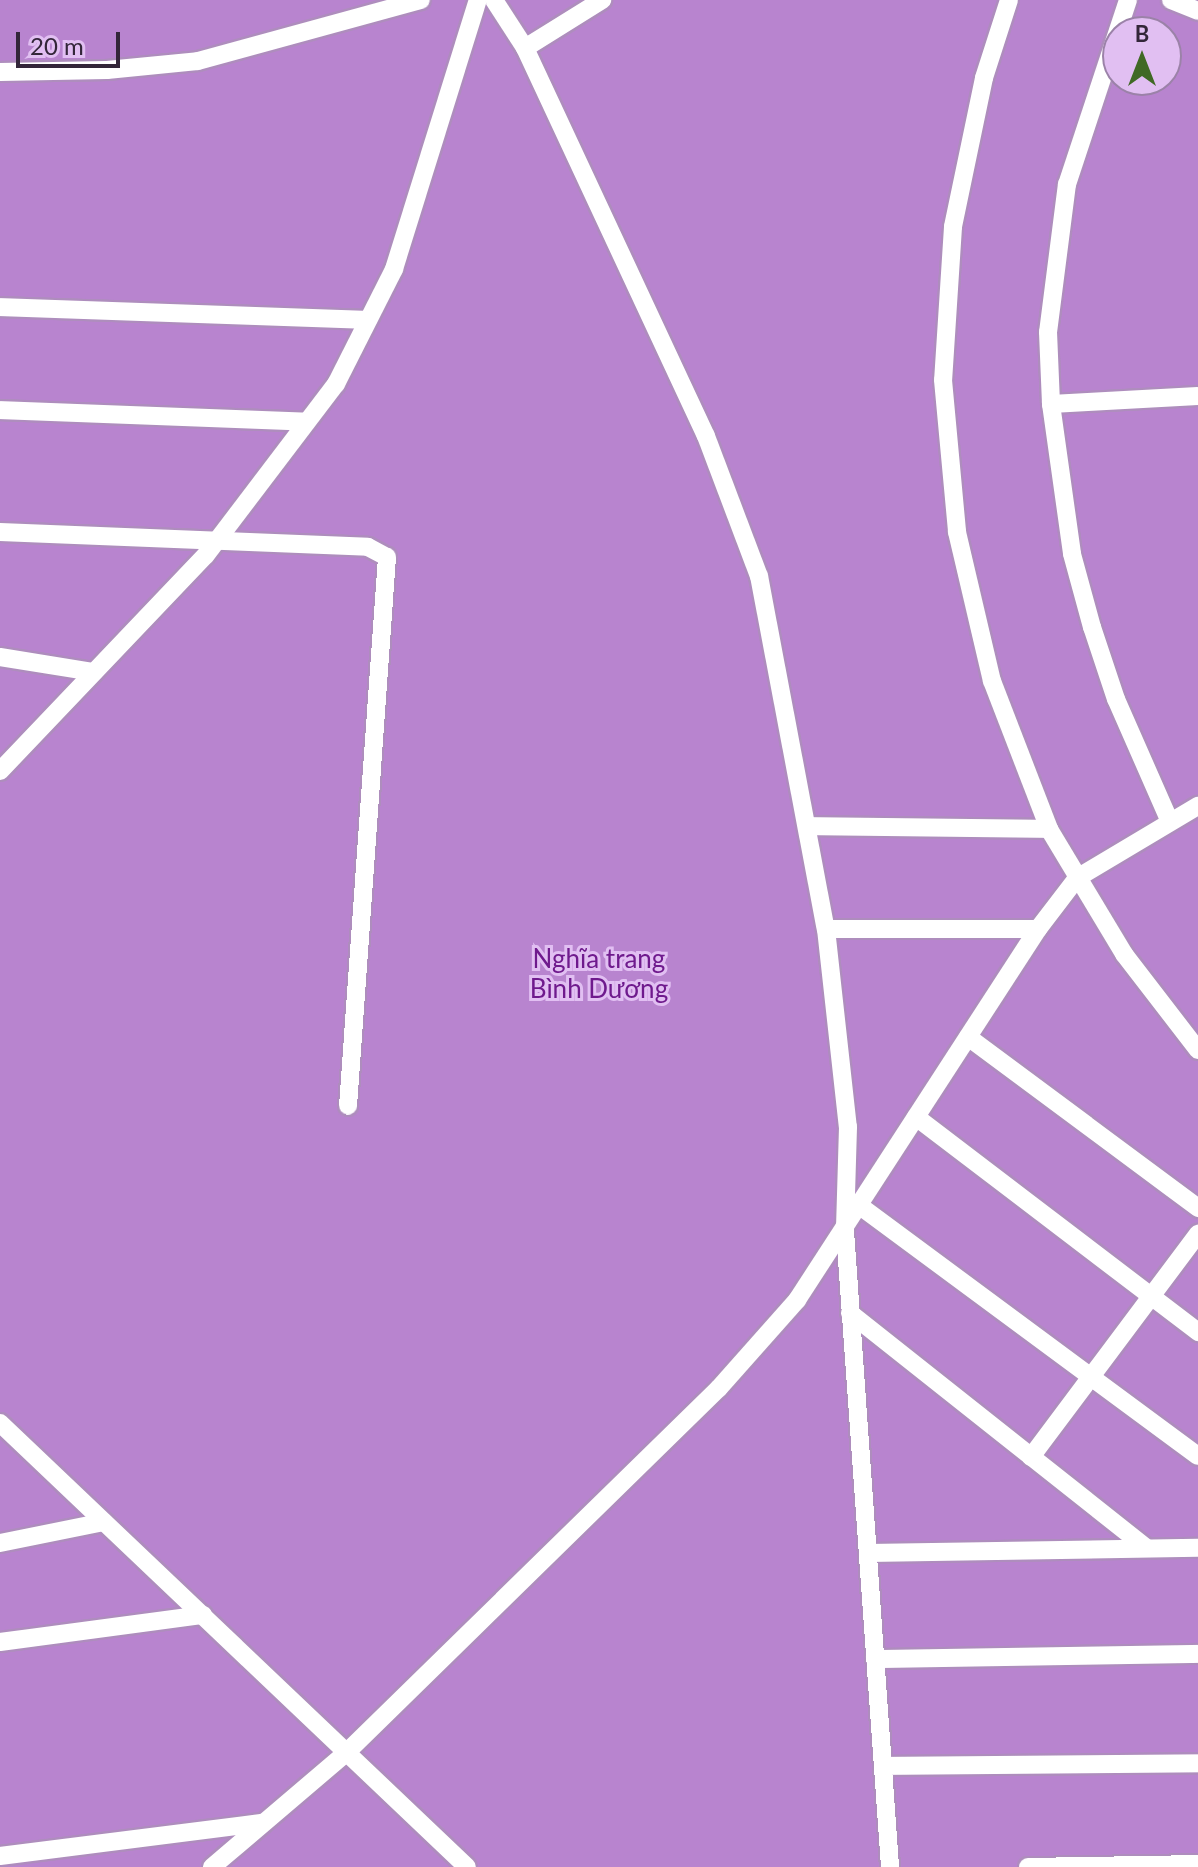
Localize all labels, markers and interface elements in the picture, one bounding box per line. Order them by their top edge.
scale bar [20,16,124,66]
north arrow [1102,16,1182,96]
text: B [1135,20,1149,47]
text: 20 m [30,31,84,60]
park label: Nghĩa trang Bình Dương [530,943,668,1004]

